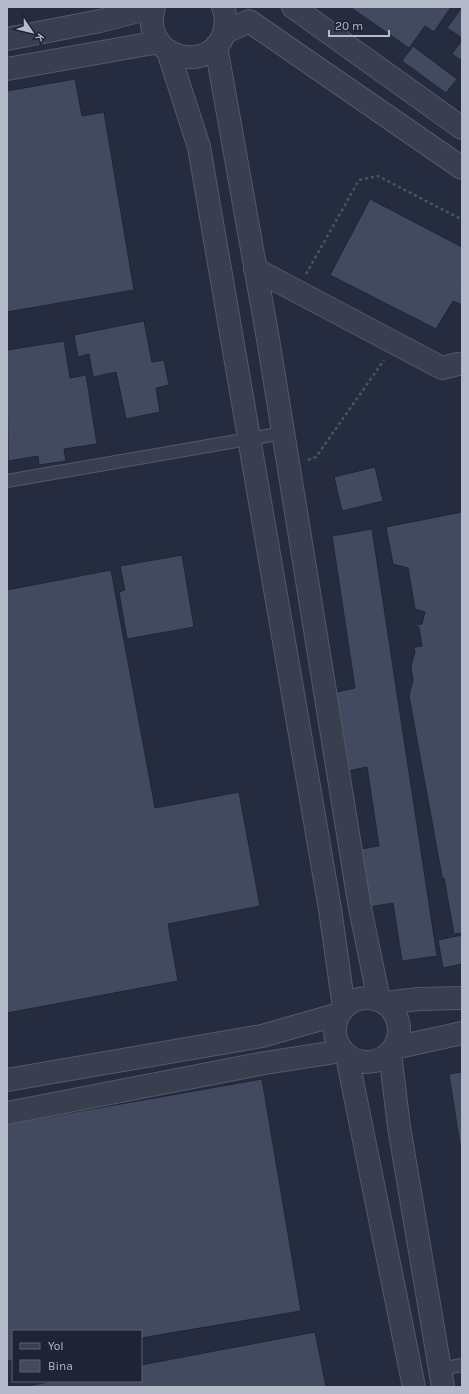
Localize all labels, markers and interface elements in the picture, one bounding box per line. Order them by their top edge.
north arrow [12,12,52,52]
scale bar [329,12,389,38]
text: 20 m [335,19,363,33]
text: K [32,31,47,45]
legend [12,1330,142,1382]
text: Yol [48,1339,64,1353]
text: Bina [48,1359,73,1373]

